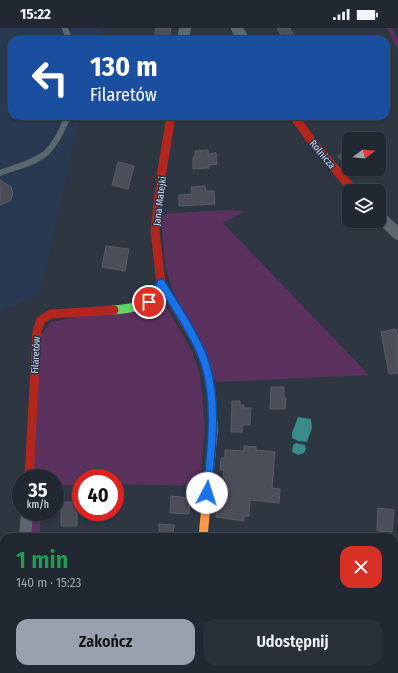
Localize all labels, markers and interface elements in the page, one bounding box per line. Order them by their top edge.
text: 15:22 [20,5,51,23]
text: 130 m [90,50,158,83]
icon: left [24,52,76,104]
text: Filaretów [90,84,157,106]
north arrow [342,132,386,176]
map controls [342,132,386,228]
street label: Rolnicza [307,138,338,172]
street label: Jana Matejki [151,176,169,227]
button: layers [342,184,386,228]
pin [132,285,166,319]
icon: arrive [138,291,160,313]
street label: Filaretów [29,336,43,374]
speed limit sign: 40 [72,469,124,521]
position arrow [186,472,228,514]
text: 35 [28,478,48,502]
text: km/h [27,499,49,511]
text: 1 min [16,546,68,574]
button: close [340,546,382,588]
text: 140 m · 15:23 [16,575,81,590]
button: Zakończ [16,619,195,665]
button: Udostępnij [203,619,382,665]

